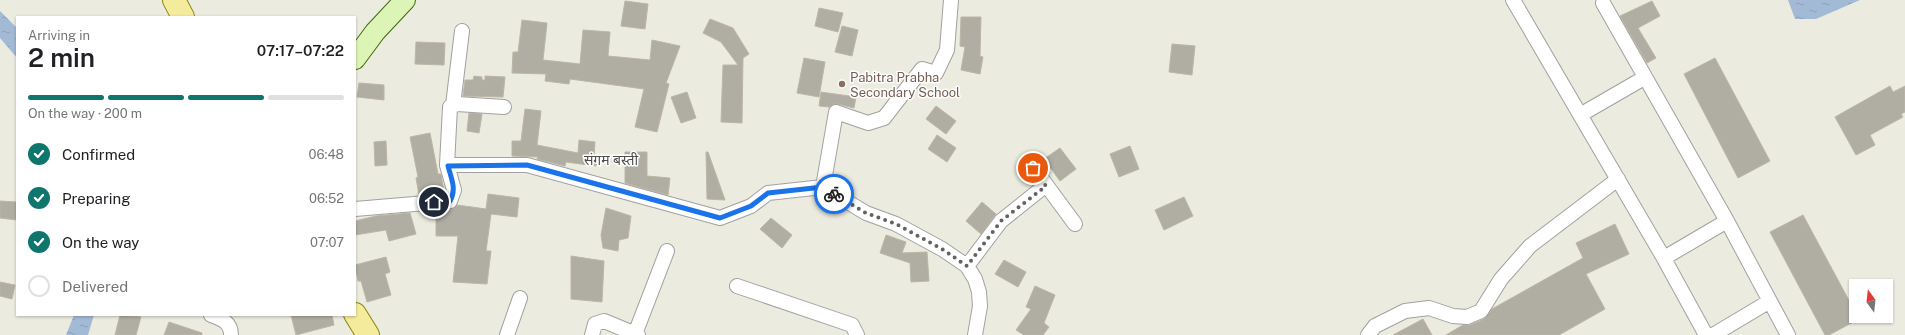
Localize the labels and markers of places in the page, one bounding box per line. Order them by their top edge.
place label: Pabitra Prabha Secondary School [850,70,960,100]
marker: Pabitra Prabha Secondary School [837,79,847,89]
pin [1016,151,1050,185]
pin [417,185,451,219]

